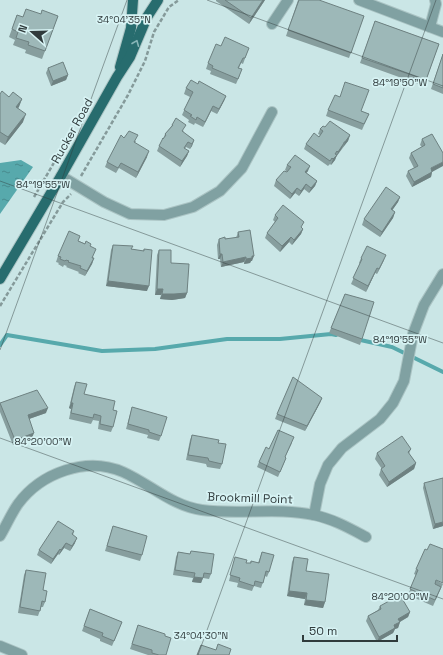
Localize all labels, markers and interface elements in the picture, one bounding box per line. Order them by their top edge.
north arrow [12,12,52,52]
text: 34°04'35"N [97,13,151,26]
text: N [15,23,30,34]
one-way arrow [131,40,139,48]
text: 84°19'50"W [373,76,427,89]
street label: Rucker Road [47,95,97,167]
text: 84°19'55"W [16,178,70,191]
text: 84°19'55"W [373,333,427,346]
text: 84°20'00"W [14,435,72,448]
street label: Brookmill Point [207,489,293,507]
text: 84°20'00"W [371,590,429,603]
scale bar [303,617,397,643]
text: 50 m [309,623,337,639]
text: 34°04'30"N [174,629,228,642]

